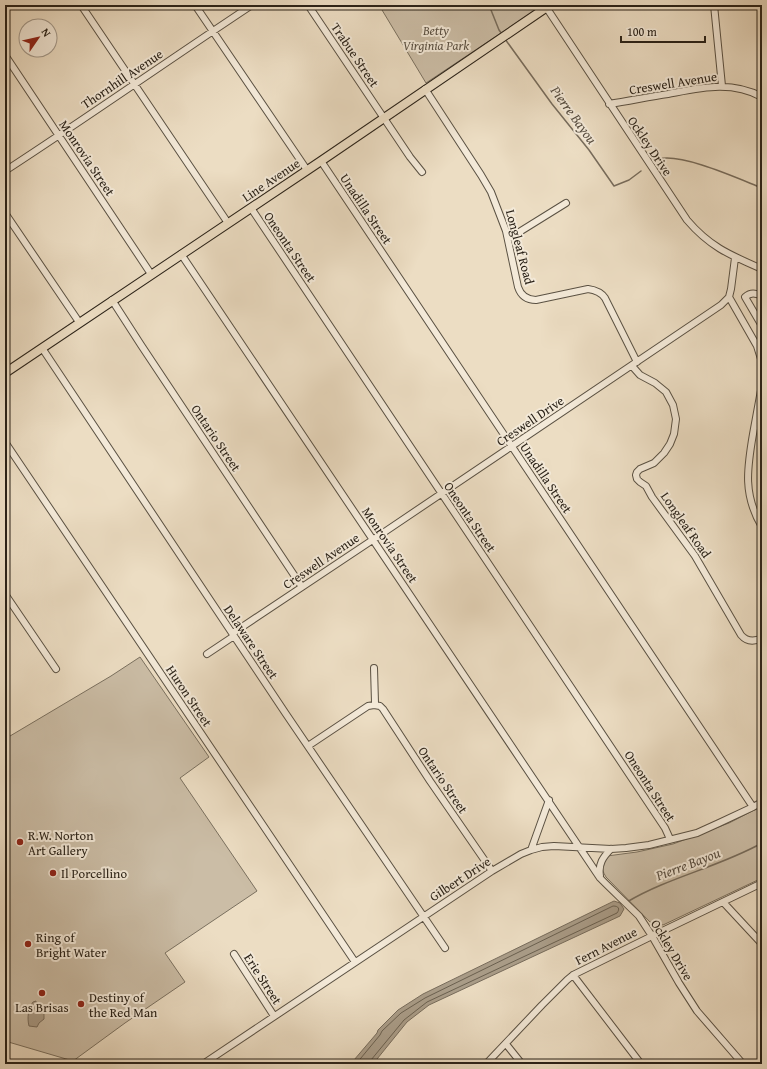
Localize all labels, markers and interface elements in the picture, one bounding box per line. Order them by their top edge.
north arrow [18,18,58,58]
scale bar [621,18,705,44]
street label: Trabue Street [326,19,384,91]
park label: Betty Virginia Park [403,21,469,55]
text: 100 m [627,23,657,40]
text: N [38,25,55,40]
street label: Thornhill Avenue [77,45,167,113]
street label: Creswell Avenue [628,67,718,99]
water label: Pierre Bayou [545,81,602,148]
street label: Ockley Drive [623,112,677,180]
street label: Monrovia Street [54,116,120,200]
street label: Line Avenue [238,154,304,206]
street label: Unadilla Street [335,170,397,249]
street label: Longleaf Road [501,207,539,287]
street label: Oneonta Street [259,208,321,287]
street label: Creswell Drive [492,391,568,451]
street label: Ontario Street [187,401,246,476]
street label: Unadilla Street [515,439,577,518]
street label: Oneonta Street [439,478,501,557]
street label: Longleaf Road [656,488,716,562]
street label: Monrovia Street [357,503,423,587]
street label: Creswell Avenue [279,528,363,594]
street label: Delaware Street [219,601,283,683]
street label: Huron Street [161,661,217,731]
street label: Ontario Street [414,743,473,818]
street label: Oneonta Street [620,747,680,826]
place label: R.W. Norton Art Gallery [28,826,94,860]
marker: R.W. Norton Art Gallery [15,837,25,847]
water label: Pierre Bayou [652,843,723,886]
street label: Gilbert Drive [426,852,494,906]
place label: Il Porcellino [61,864,127,883]
marker: Il Porcellino [48,868,58,878]
street label: Ockley Drive [646,916,698,984]
street label: Fern Avenue [572,922,640,970]
place label: Ring of Bright Water [36,928,107,962]
marker: Ring of Bright Water [23,939,33,949]
street label: Erie Street [239,950,287,1009]
marker: Las Brisas [37,988,47,998]
place label: Destiny of the Red Man [89,988,158,1022]
place label: Las Brisas [15,998,69,1017]
marker: Destiny of the Red Man [76,999,86,1009]

